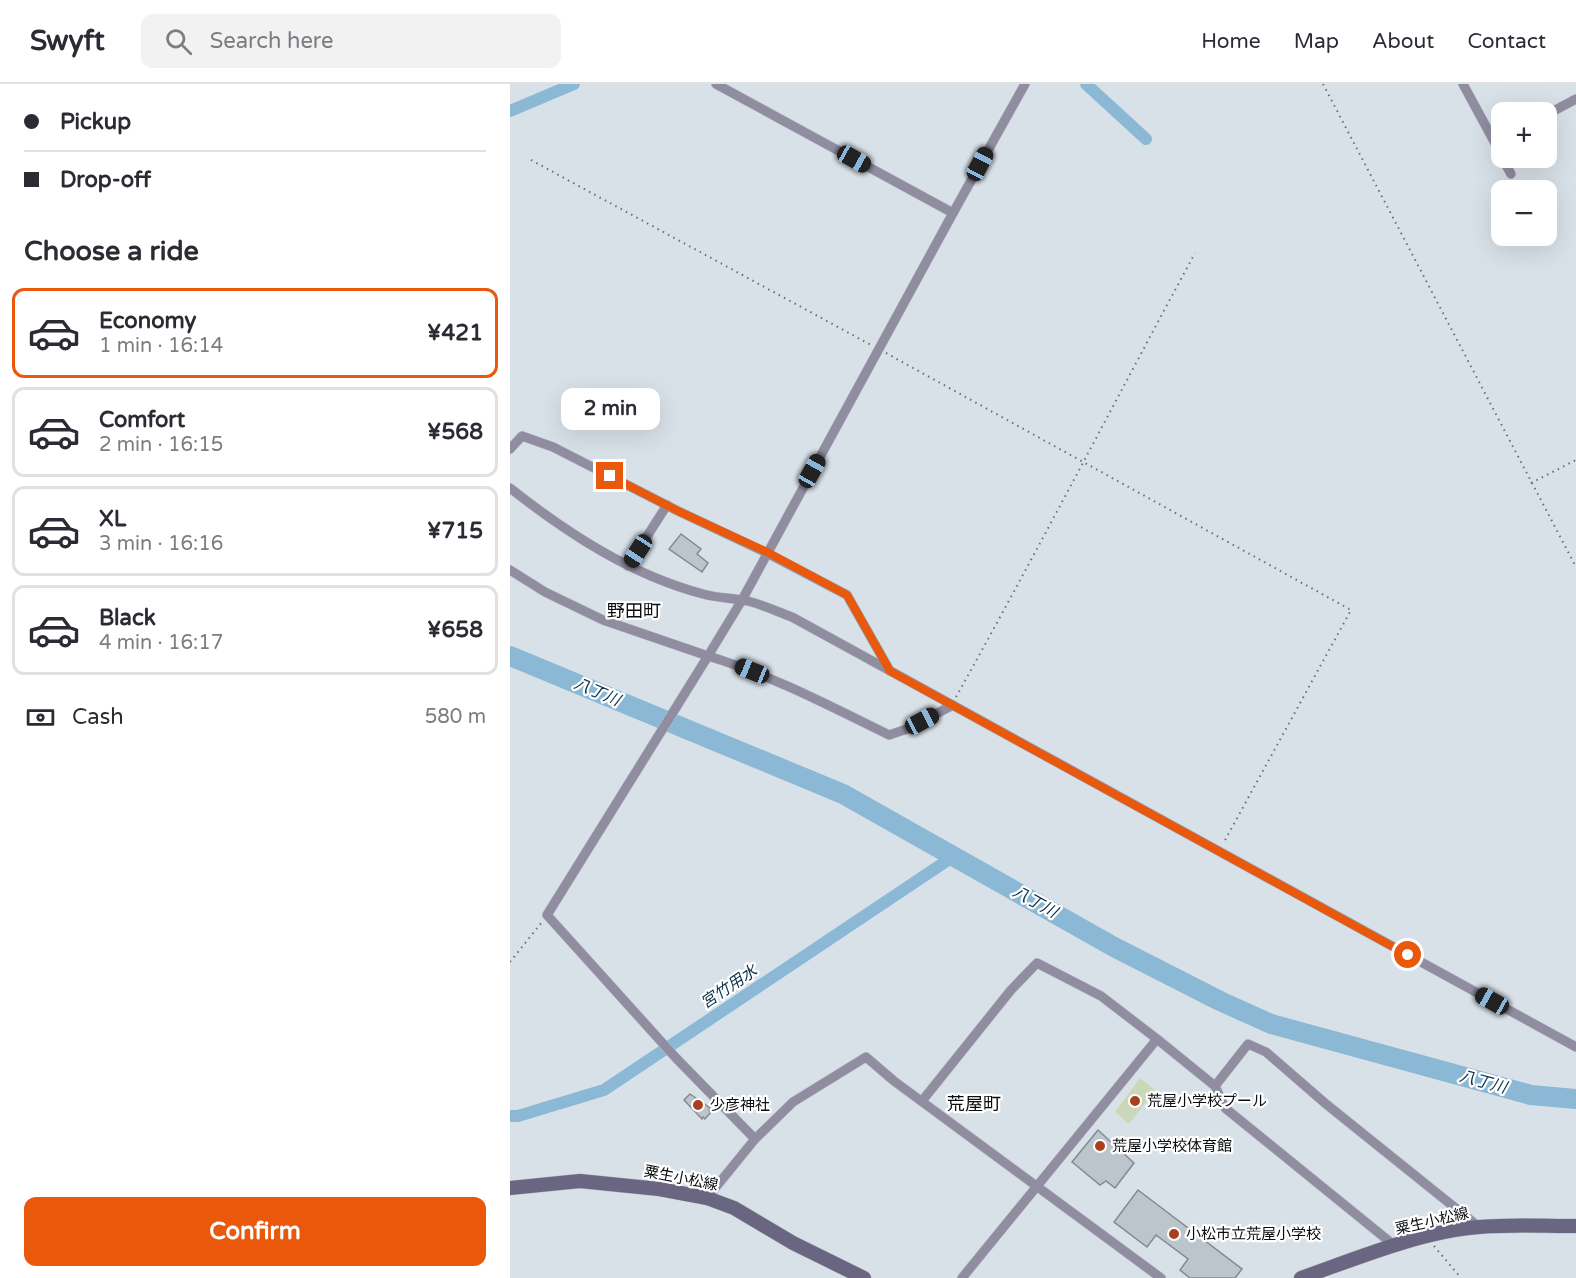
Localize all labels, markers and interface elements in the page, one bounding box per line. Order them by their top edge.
search box [141,14,561,68]
text: Swyft [30,24,105,58]
icon: search [162,25,195,58]
text: Search here [210,28,333,54]
text: Home [1201,29,1261,54]
text: Map [1294,29,1339,54]
text: About [1372,29,1434,54]
text: Contact [1467,29,1546,54]
map controls [1491,102,1557,246]
button: + [1491,102,1557,168]
text: Pickup [60,109,131,135]
car [834,142,874,176]
car [964,144,996,184]
text: Drop-off [60,167,151,193]
button: − [1491,180,1557,246]
text: Choose a ride [24,235,199,268]
icon: car [27,306,81,360]
text: Economy [99,308,196,334]
text: ¥421 [427,320,483,346]
text: 1 min · 16:14 [99,334,223,358]
callout: 2 min [561,389,660,431]
text: 2 min [584,397,637,421]
icon: car [27,405,81,459]
text: Comfort [99,407,185,433]
text: ¥568 [427,419,483,445]
text: 2 min · 16:15 [99,433,223,457]
car [795,451,829,491]
route end [596,462,623,489]
icon: car [27,504,81,558]
text: XL [99,506,126,532]
text: ¥715 [427,518,483,544]
car [621,531,655,571]
text: 3 min · 16:16 [99,532,223,556]
district label: 野田町 [607,600,661,622]
icon: car [27,603,81,657]
text: Black [99,605,156,631]
text: ¥658 [427,617,483,643]
text: 4 min · 16:17 [99,631,223,655]
car [732,656,772,686]
water label: 八丁川 [571,673,625,711]
icon: cash [24,701,57,734]
text: Cash [72,704,124,730]
text: 580 m [425,705,486,729]
car [902,705,942,737]
water label: 八丁川 [1009,882,1063,923]
route start [1394,941,1421,968]
water label: 宮竹用水 [697,960,763,1013]
car [1472,984,1512,1018]
water label: 八丁川 [1457,1066,1511,1098]
place label: 荒屋小学校プール [1147,1092,1267,1110]
district label: 荒屋町 [947,1093,1001,1115]
marker: 荒屋小学校プール [1128,1094,1142,1108]
place label: 少彦神社 [710,1096,770,1114]
marker: 少彦神社 [691,1098,705,1112]
place label: 荒屋小学校体育館 [1112,1137,1232,1155]
marker: 荒屋小学校体育館 [1093,1139,1107,1153]
street label: 粟生小松線 [642,1162,720,1194]
button: Confirm [24,1197,486,1266]
street label: 粟生小松線 [1393,1204,1471,1238]
place label: 小松市立荒屋小学校 [1186,1225,1321,1243]
marker: 小松市立荒屋小学校 [1167,1227,1181,1241]

